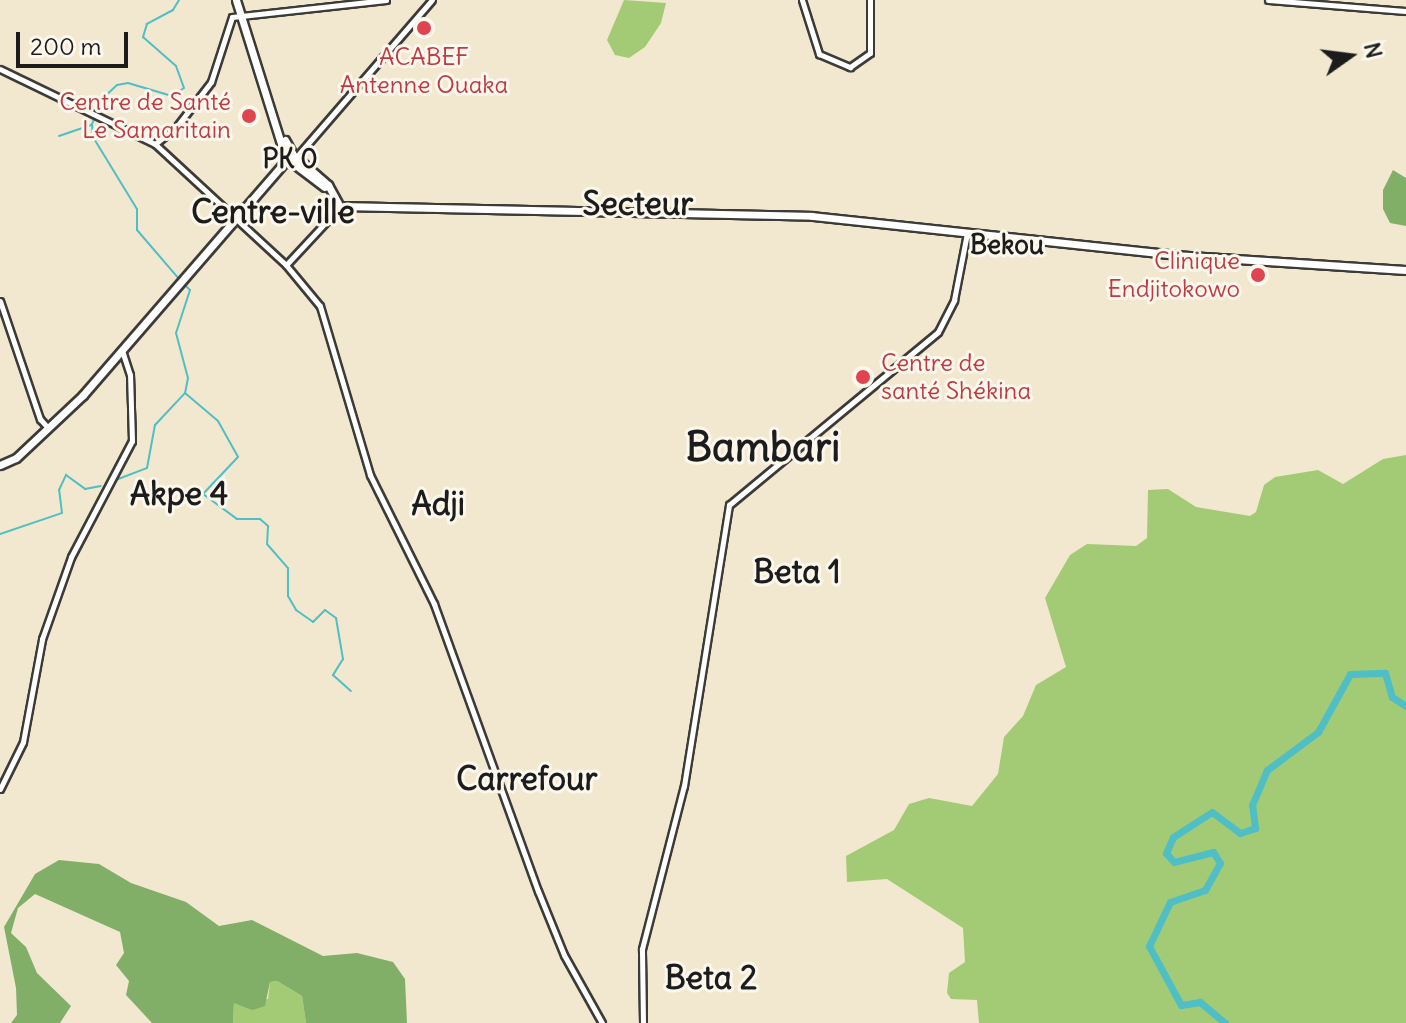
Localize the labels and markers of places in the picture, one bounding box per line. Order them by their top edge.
marker: ACABEF Antenne Ouaka [413,17,435,39]
place label: ACABEF Antenne Ouaka [340,43,508,99]
place label: Centre de Santé Le Samaritain [59,88,231,144]
marker: Centre de Santé Le Samaritain [238,105,260,127]
place label: Clinique Endjitokowo [1108,247,1240,303]
marker: Clinique Endjitokowo [1247,264,1269,286]
place label: Centre de santé Shékina [881,349,1031,405]
marker: Centre de santé Shékina [852,366,874,388]

